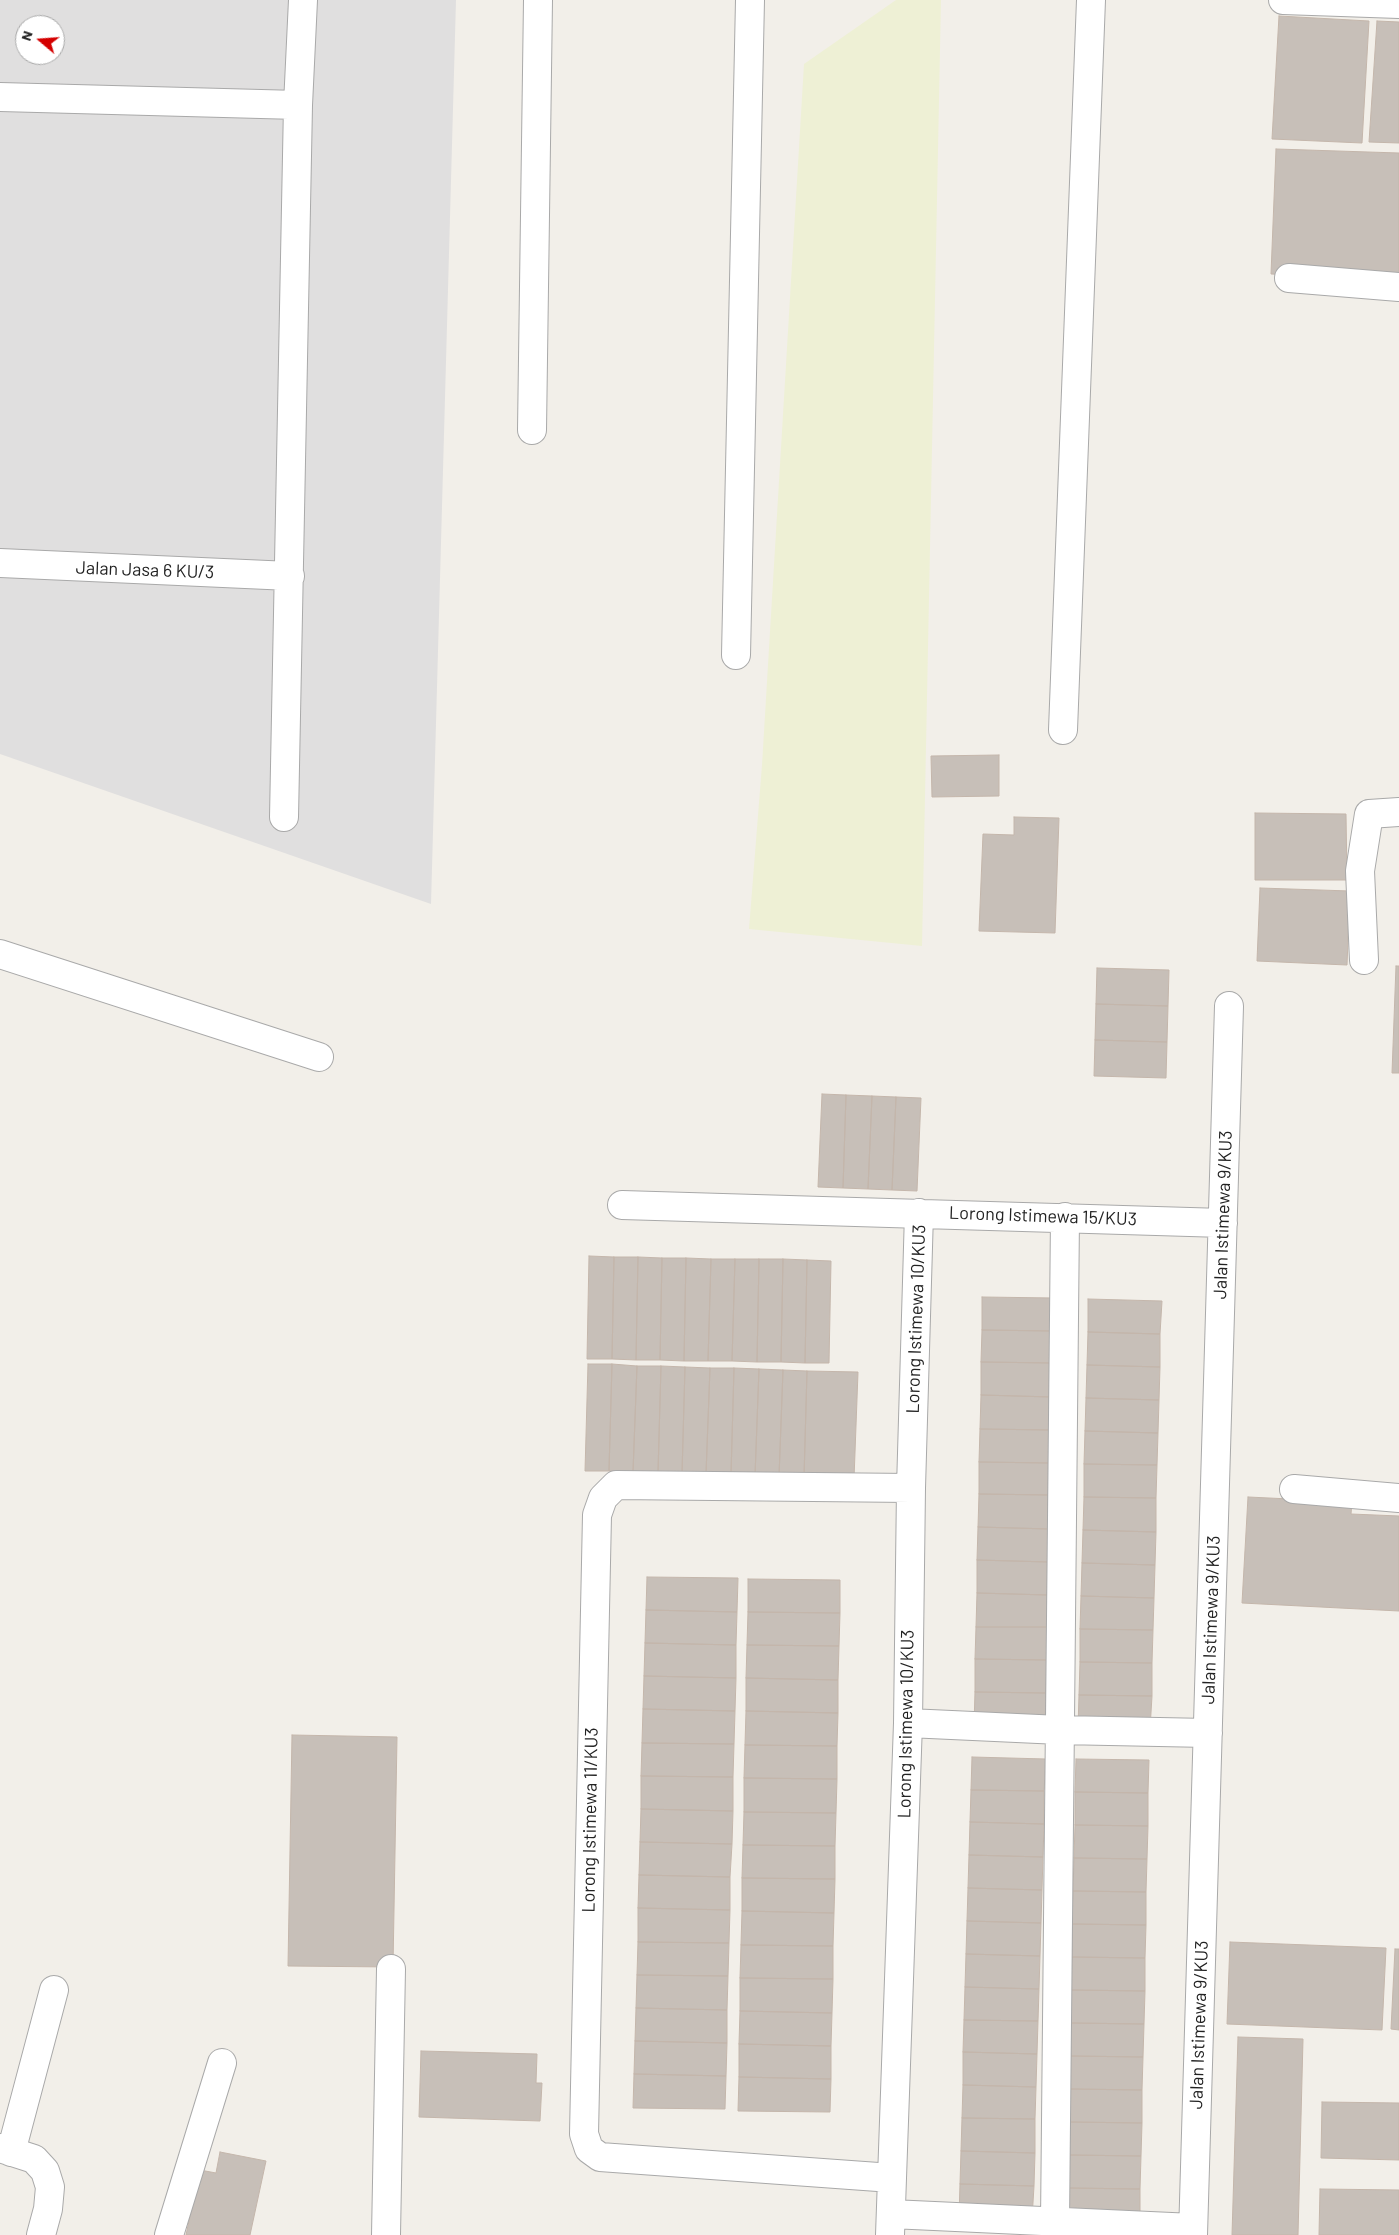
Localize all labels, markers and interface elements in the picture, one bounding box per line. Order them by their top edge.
north arrow [15,15,65,65]
text: N [17,28,36,43]
street label: Jalan Jasa 6 KU/3 [75,557,215,583]
street label: Jalan Istimewa 9/KU3 [1209,1130,1237,1300]
street label: Lorong Istimewa 15/KU3 [949,1202,1137,1230]
street label: Lorong Istimewa 10/KU3 [902,1224,930,1414]
street label: Jalan Istimewa 9/KU3 [1197,1535,1225,1705]
street label: Lorong Istimewa 10/KU3 [894,1629,918,1819]
street label: Lorong Istimewa 11/KU3 [578,1727,602,1913]
street label: Jalan Istimewa 9/KU3 [1185,1940,1213,2110]

